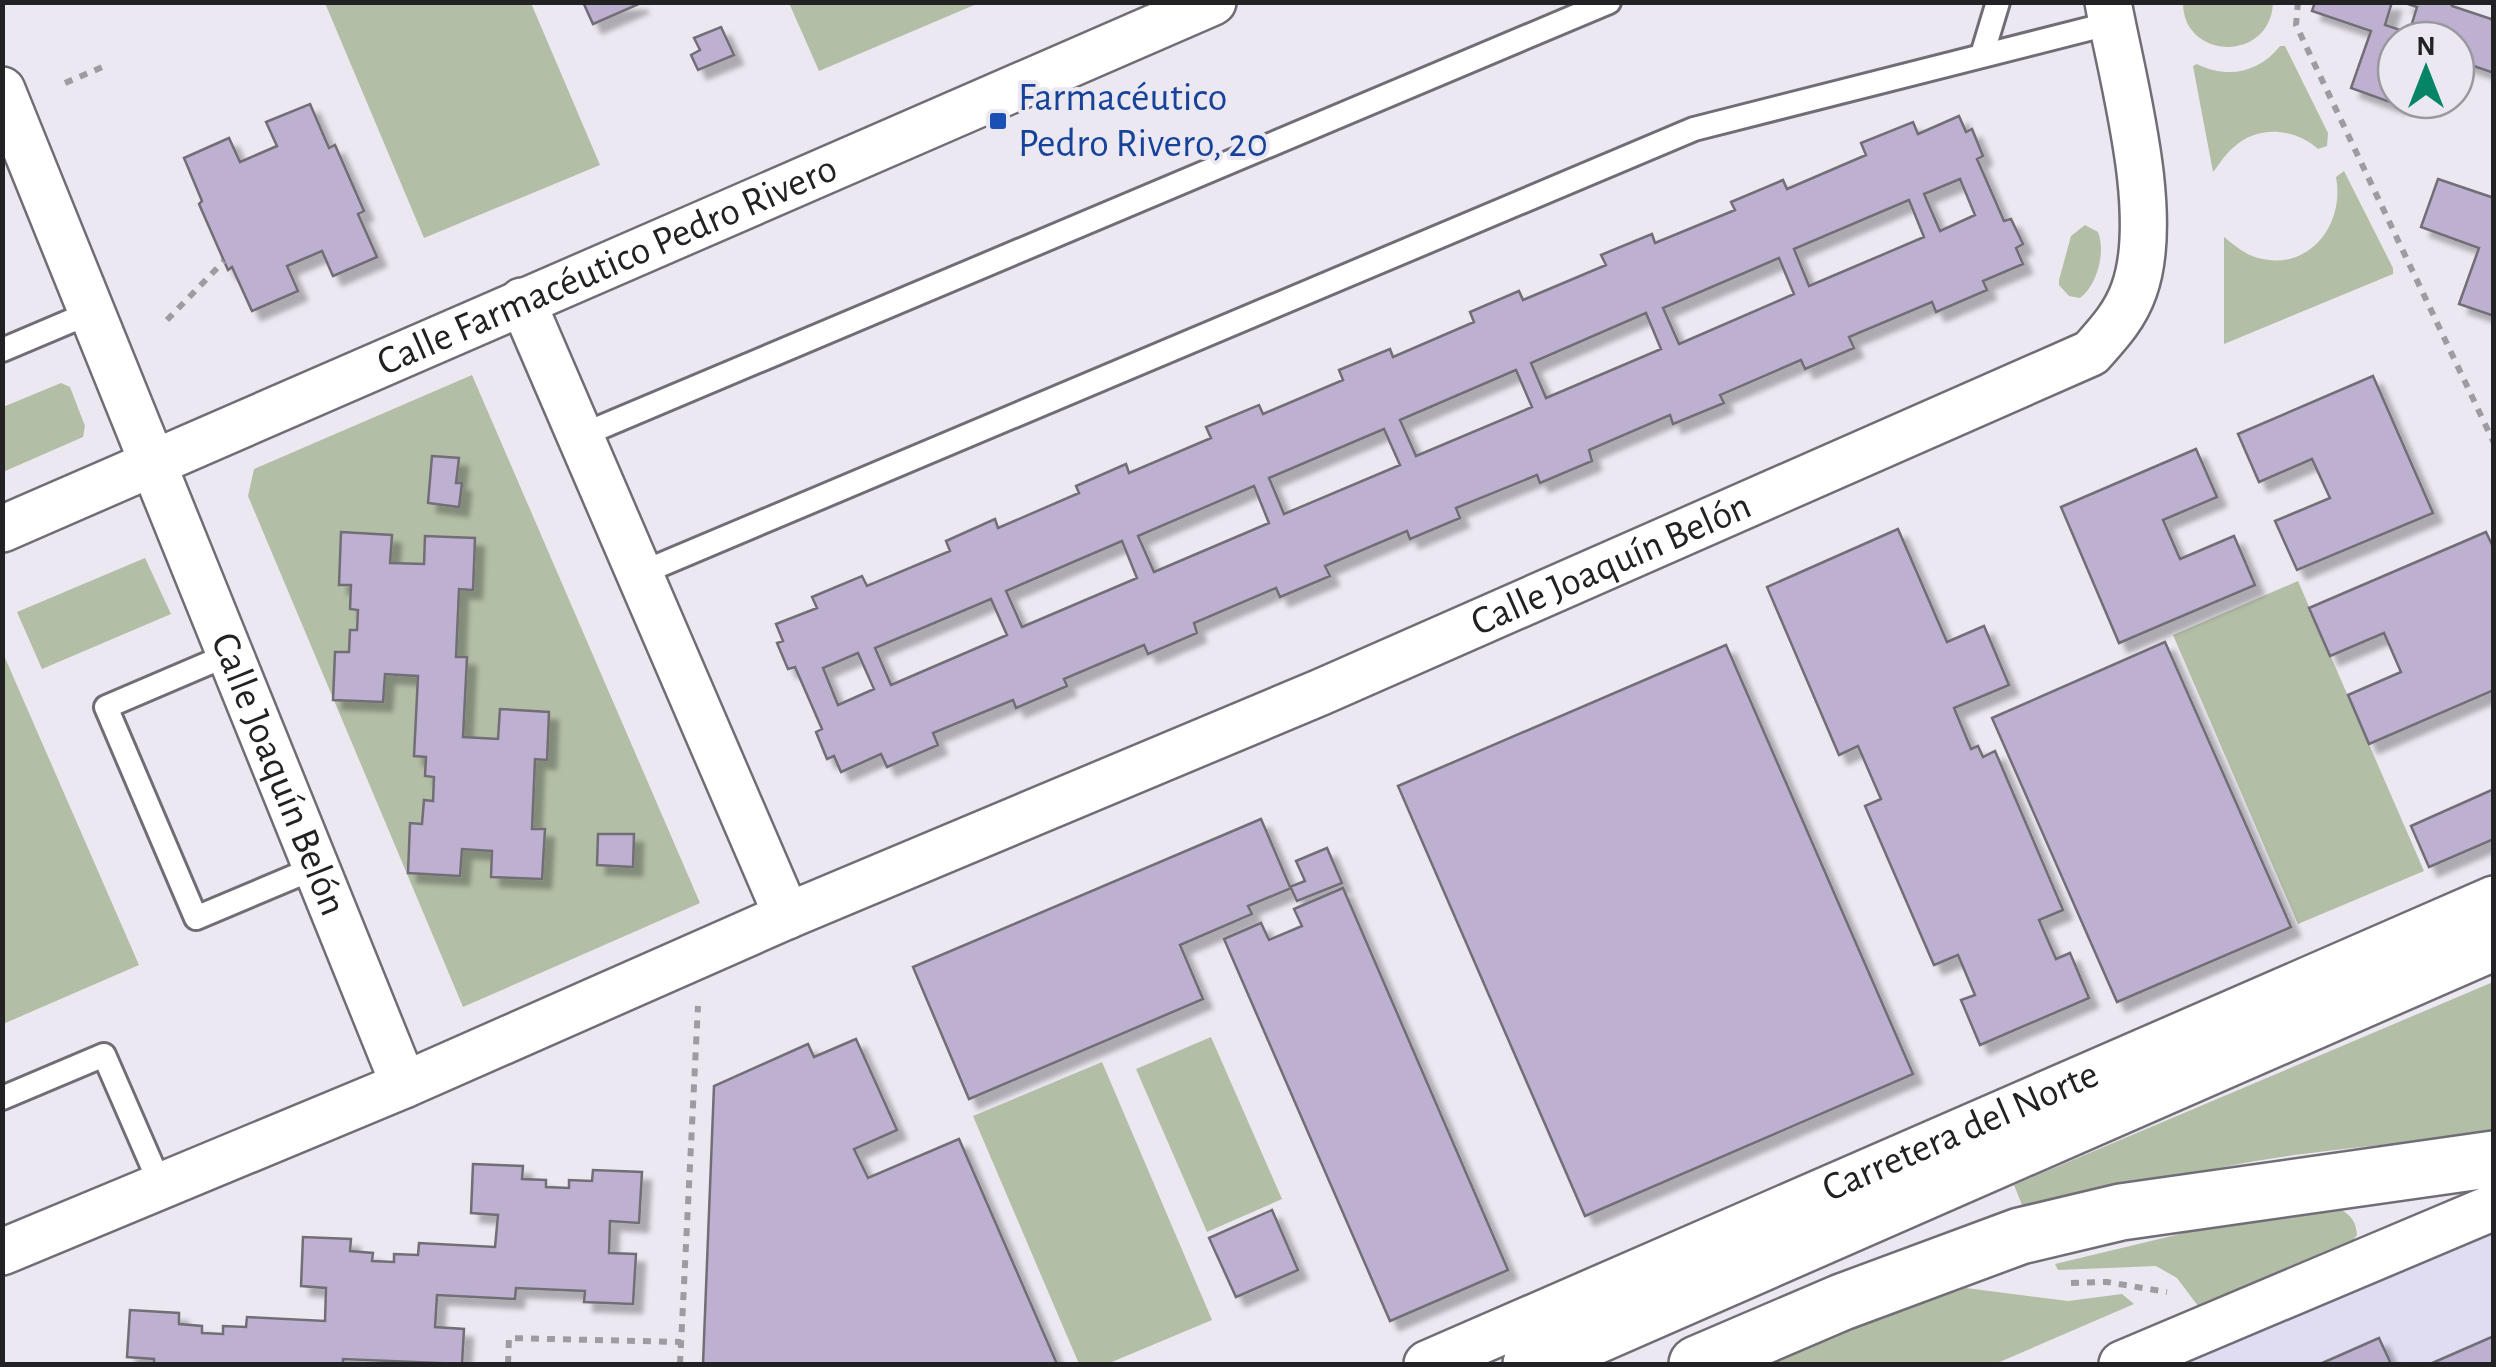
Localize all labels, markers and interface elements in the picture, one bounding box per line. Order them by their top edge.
north arrow [2376,20,2476,120]
text: N [2416,33,2436,61]
place label: Farmacéutico Pedro Rivero, 20 [1018,78,1268,164]
marker: Farmacéutico Pedro Rivero, 20 [987,110,1009,132]
street label: Calle Farmacéutico Pedro Rivero [371,148,843,383]
street label: Calle Joaquín Belón [1465,485,1757,643]
street label: Calle Joaquín Belón [204,627,353,921]
street label: Carretera del Norte [1817,1054,2104,1209]

